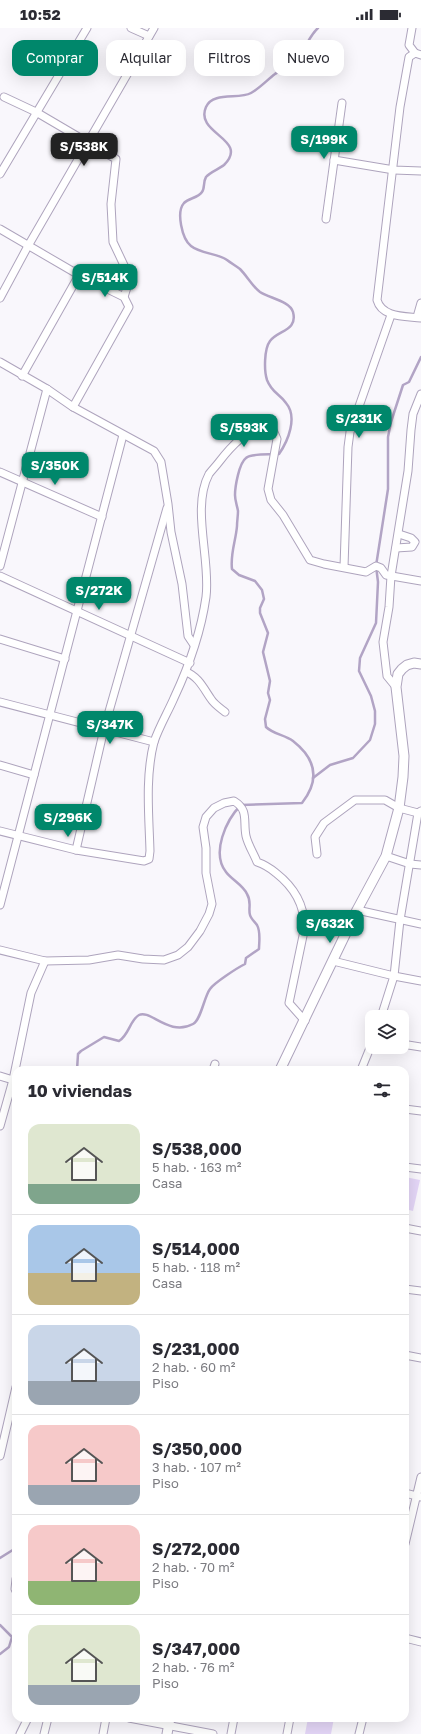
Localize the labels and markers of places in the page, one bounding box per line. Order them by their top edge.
pin: S/199K [291,126,357,160]
pin: S/538K [51,133,117,167]
pin: S/514K [72,264,138,298]
pin: S/231K [326,405,392,439]
pin: S/593K [211,414,277,448]
pin: S/350K [22,452,88,486]
pin: S/272K [66,577,132,611]
pin: S/347K [77,711,143,745]
pin: S/296K [35,804,101,838]
pin: S/632K [297,910,363,944]

